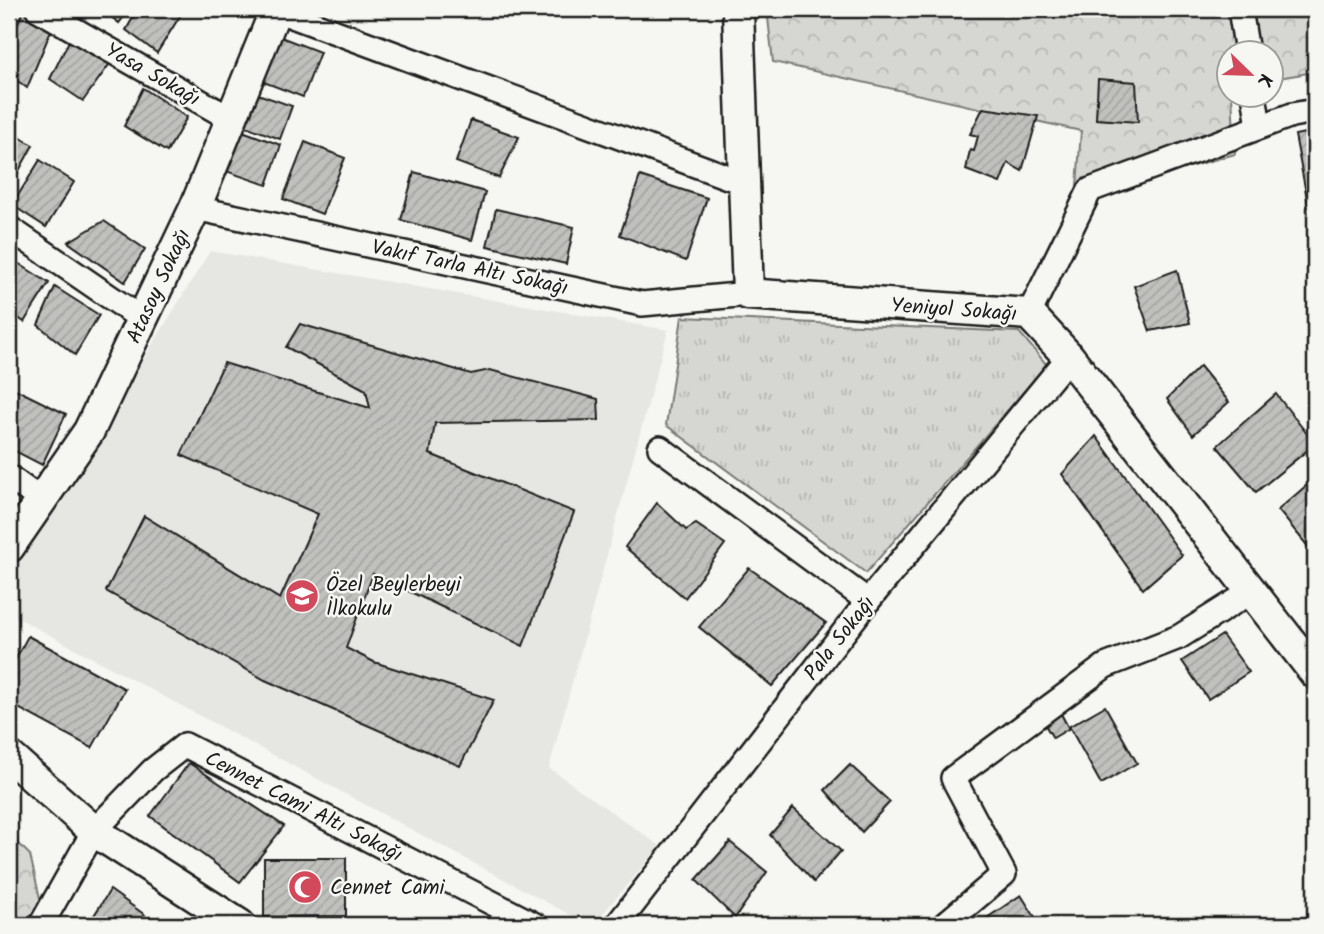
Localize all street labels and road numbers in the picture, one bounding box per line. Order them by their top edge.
street label: Yasa Sokağı [99,35,206,116]
street label: Atasoy Sokağı [118,224,200,349]
street label: Vakıf Tarla Altı Sokağı [369,232,571,305]
street label: Yeniyol Sokağı [890,290,1018,331]
street label: Pala Sokağı [796,589,884,689]
street label: Cennet Cami Altı Sokağı [198,743,408,872]

